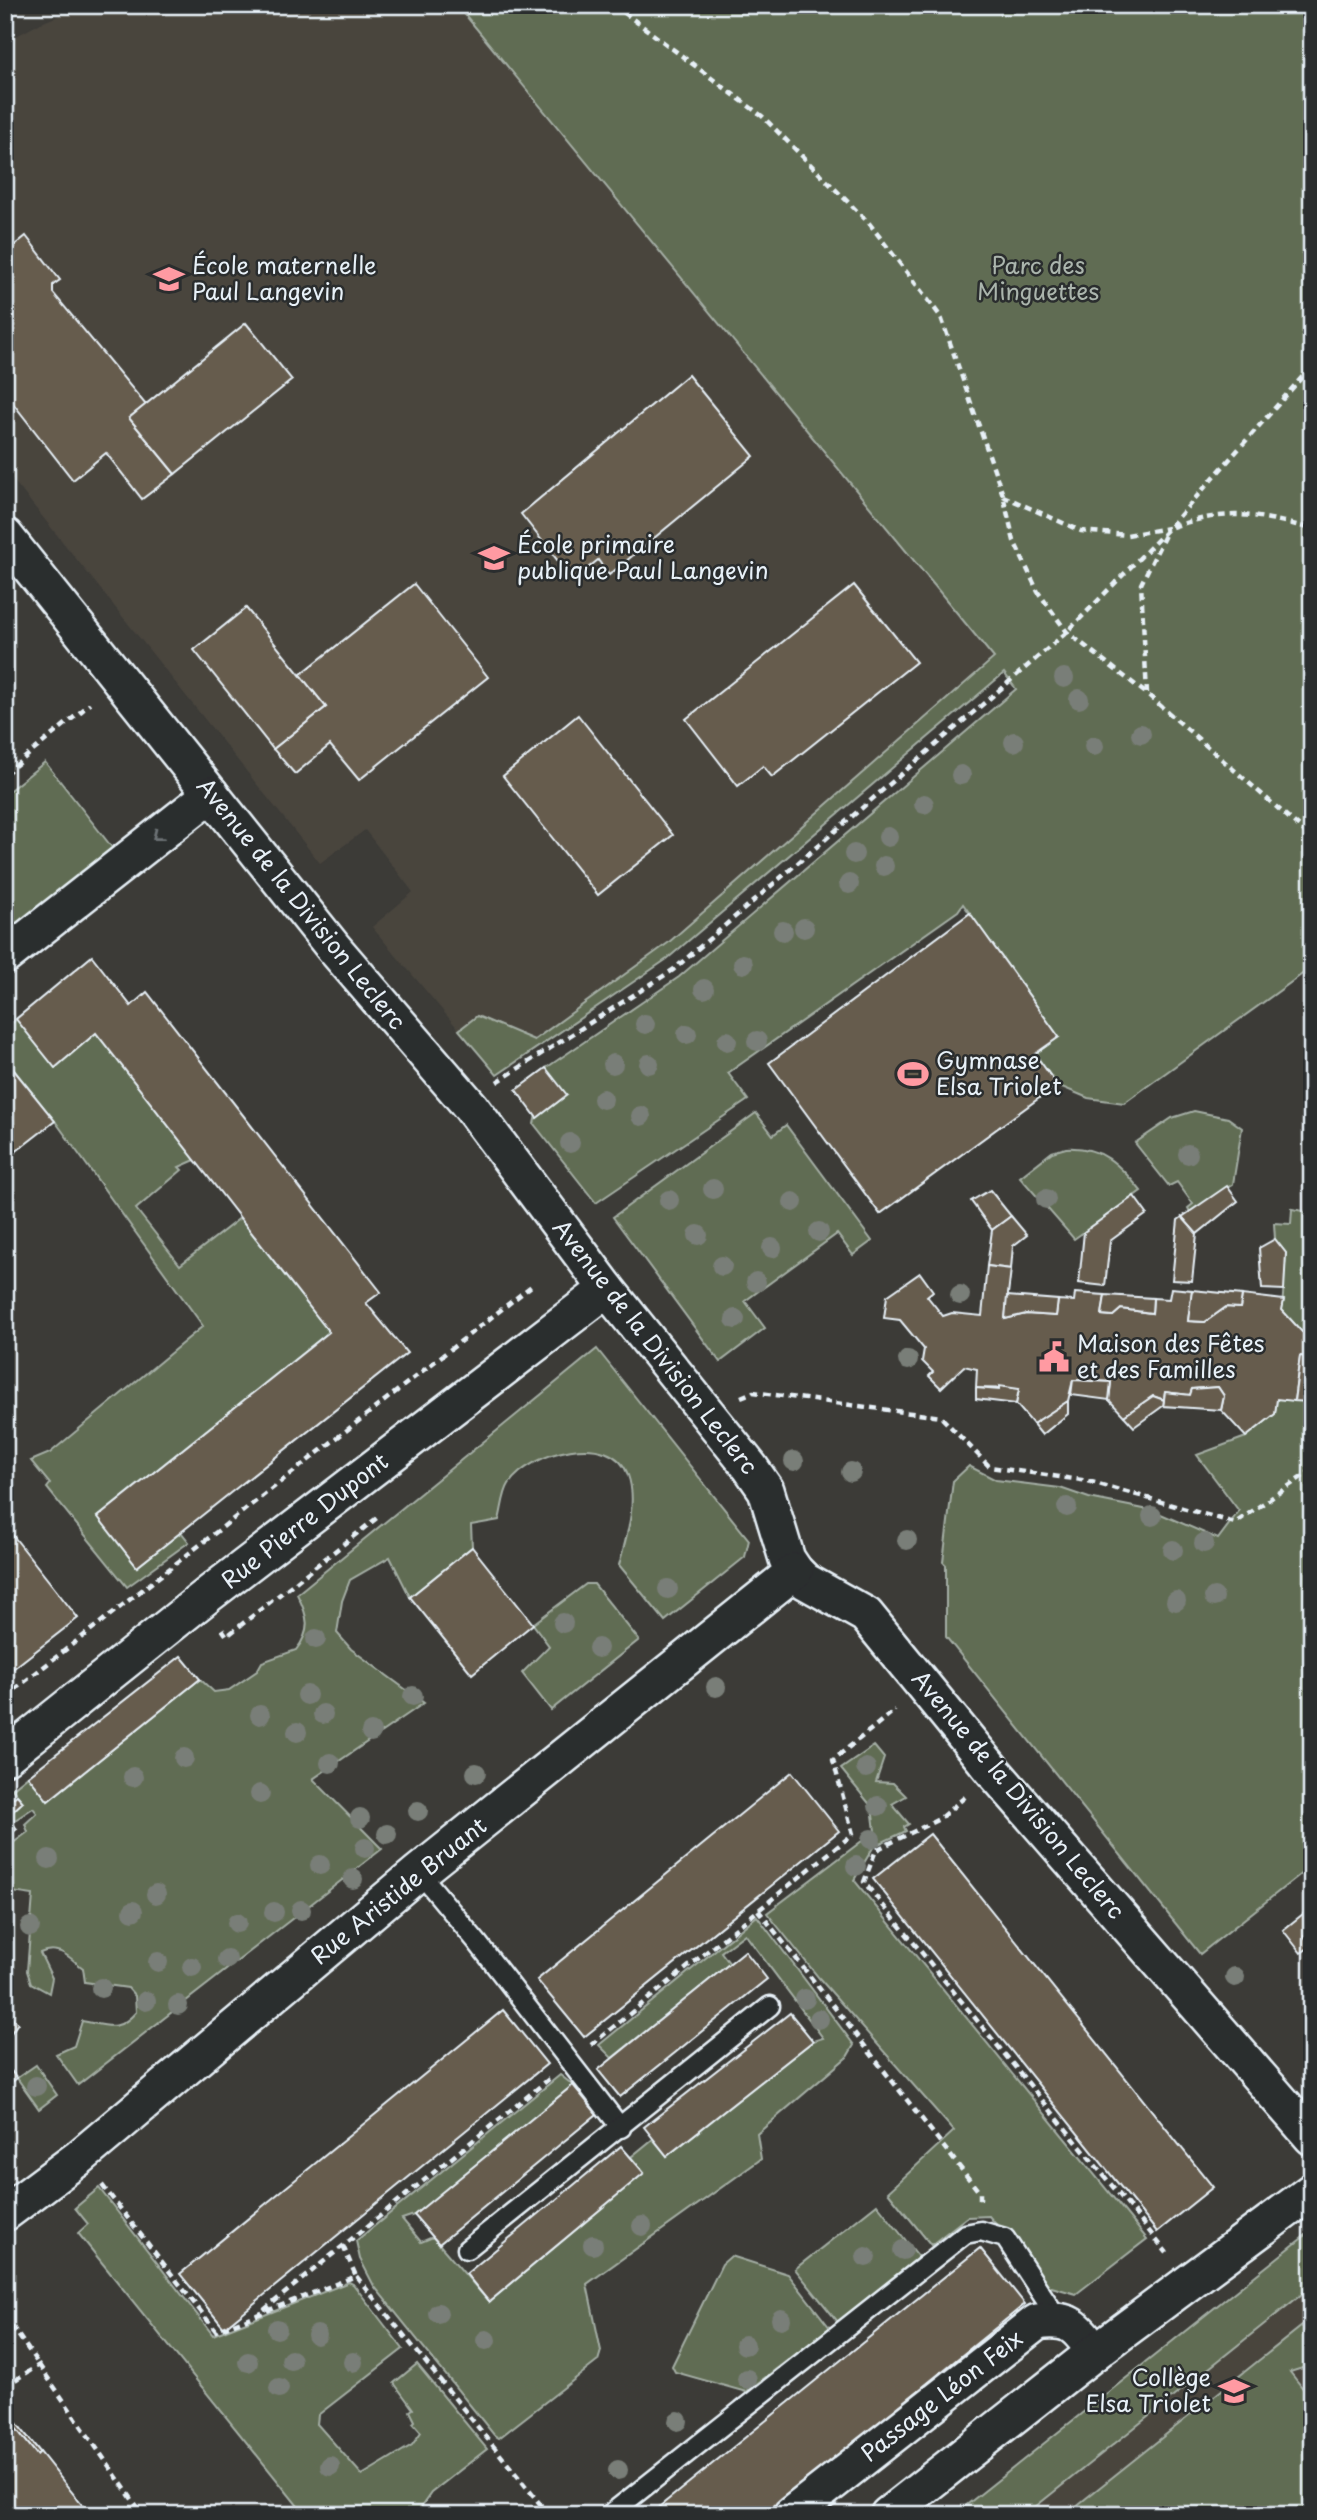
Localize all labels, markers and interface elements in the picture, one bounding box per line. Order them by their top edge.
place label: École maternelle Paul Langevin [192,247,376,308]
park label: Parc des Minguettes [977,247,1099,308]
school or university icon: École maternelle Paul Langevin [152,262,186,296]
place label: École primaire publique Paul Langevin [517,526,769,587]
school or university icon: École primaire publique Paul Langevin [477,541,511,575]
street label: Avenue de la Division Leclerc [189,770,415,1037]
one-way arrow [153,828,165,841]
place label: Gymnase Elsa Triolet [936,1042,1062,1103]
sports icon: Gymnase Elsa Triolet [896,1057,930,1091]
street label: Avenue de la Division Leclerc [545,1211,767,1481]
place label: Maison des Fêtes et des Familles [1077,1325,1264,1386]
public building icon: Maison des Fêtes et des Familles [1037,1340,1071,1374]
street label: Rue Pierre Dupont [213,1443,395,1596]
street label: Avenue de la Division Leclerc [904,1662,1134,1926]
street label: Rue Aristide Bruant [303,1808,494,1972]
street label: Passage Léon Feix [853,2320,1029,2469]
place label: Collège Elsa Triolet [1085,2359,1211,2420]
school or university icon: Collège Elsa Triolet [1217,2374,1251,2408]

